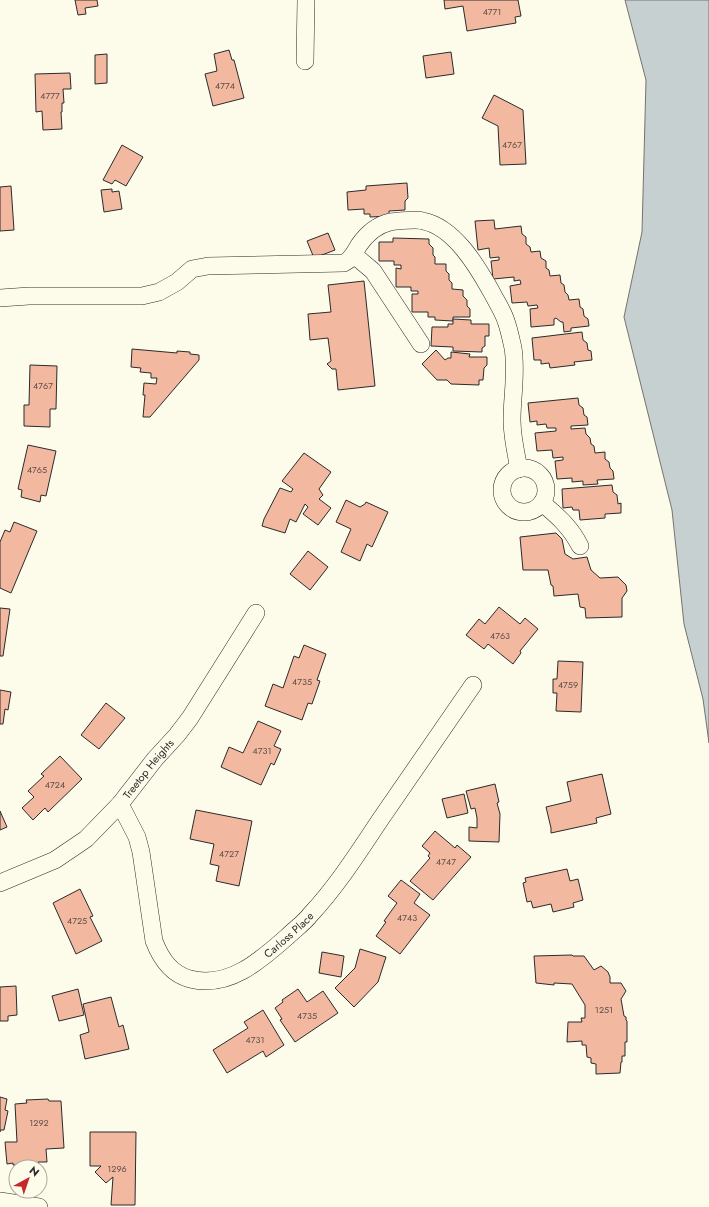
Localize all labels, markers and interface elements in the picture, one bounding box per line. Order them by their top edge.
house number: 4771 [483,5,501,18]
house number: 4774 [215,79,235,92]
house number: 4777 [40,89,60,102]
house number: 4767 [502,138,522,151]
house number: 4767 [33,379,53,392]
house number: 4765 [27,463,47,476]
house number: 4763 [490,629,510,642]
house number: 4735 [292,675,312,688]
house number: 4759 [558,678,578,691]
street label: Treetop Heights [119,735,178,802]
house number: 4731 [253,744,271,757]
house number: 4724 [45,778,65,791]
house number: 4727 [219,847,239,860]
house number: 4747 [436,855,456,868]
street label: Carloss Place [260,908,318,962]
house number: 4743 [397,911,417,924]
house number: 4725 [67,914,87,927]
house number: 1251 [595,1003,613,1016]
house number: 4735 [297,1009,317,1022]
house number: 4731 [246,1033,264,1046]
house number: 1292 [29,1116,49,1129]
north arrow [8,1159,48,1199]
text: N [26,1162,43,1180]
house number: 1296 [107,1162,127,1175]

